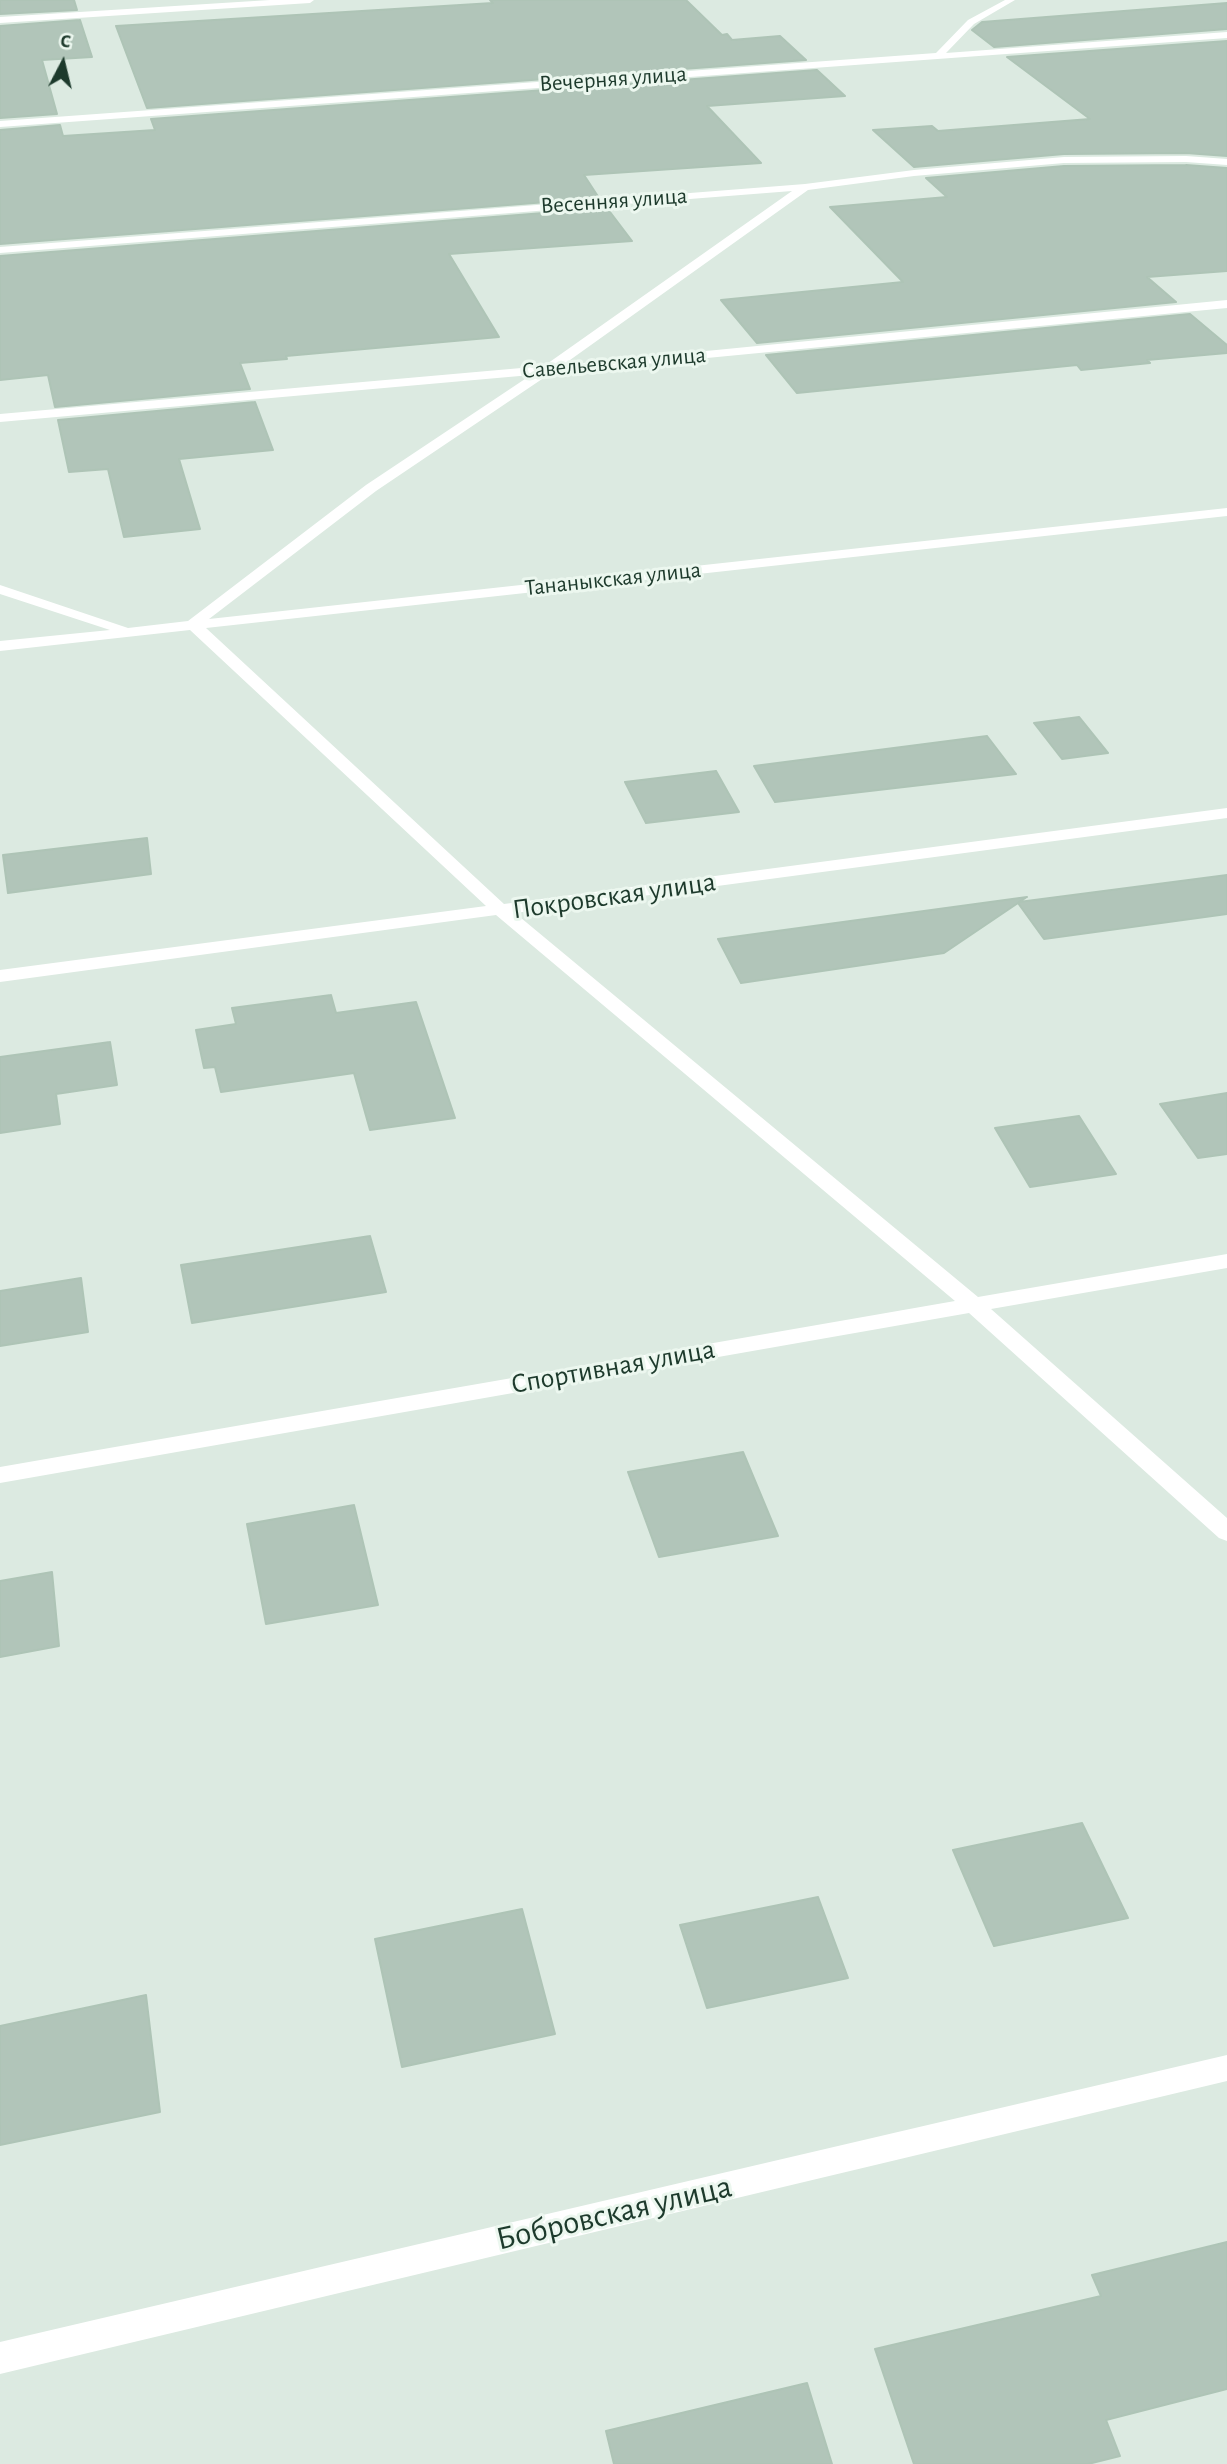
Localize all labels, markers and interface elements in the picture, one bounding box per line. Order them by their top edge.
north arrow [28,28,98,98]
text: С [59,32,72,52]
street label: Вечерняя улица [538,60,688,98]
street label: Весенняя улица [540,182,688,220]
street label: Савельевская улица [521,341,707,385]
street label: Тананыкская улица [523,556,703,602]
street label: Покровская улица [510,865,718,927]
street label: Спортивная улица [508,1333,718,1401]
street label: Бобровская улица [492,2167,736,2259]

